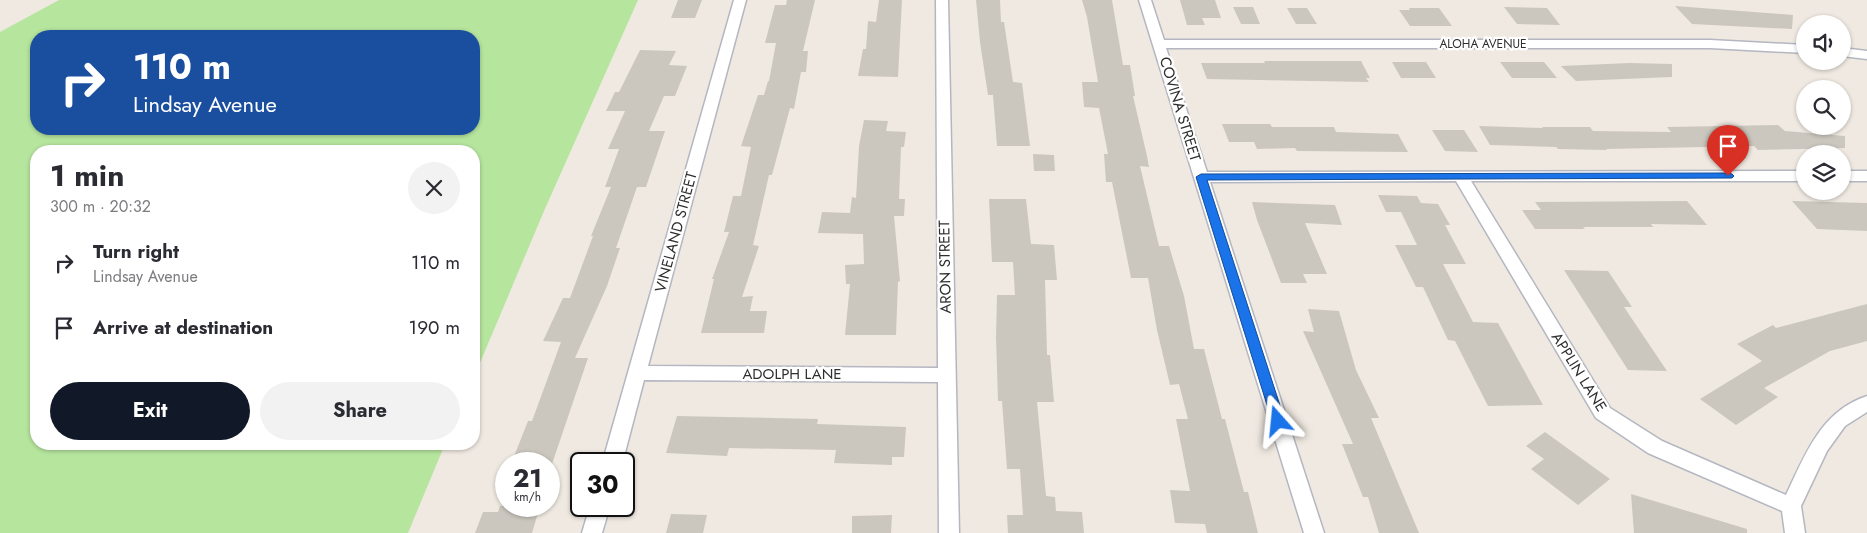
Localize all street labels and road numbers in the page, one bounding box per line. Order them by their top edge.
street label: ALOHA AVENUE [1439,35,1527,53]
street label: COVINA STREET [1154,54,1206,164]
street label: VINELAND STREET [649,169,703,295]
street label: ARON STREET [933,220,957,314]
street label: APPLIN LANE [1546,328,1612,416]
street label: ADOLPH LANE [742,363,842,385]

